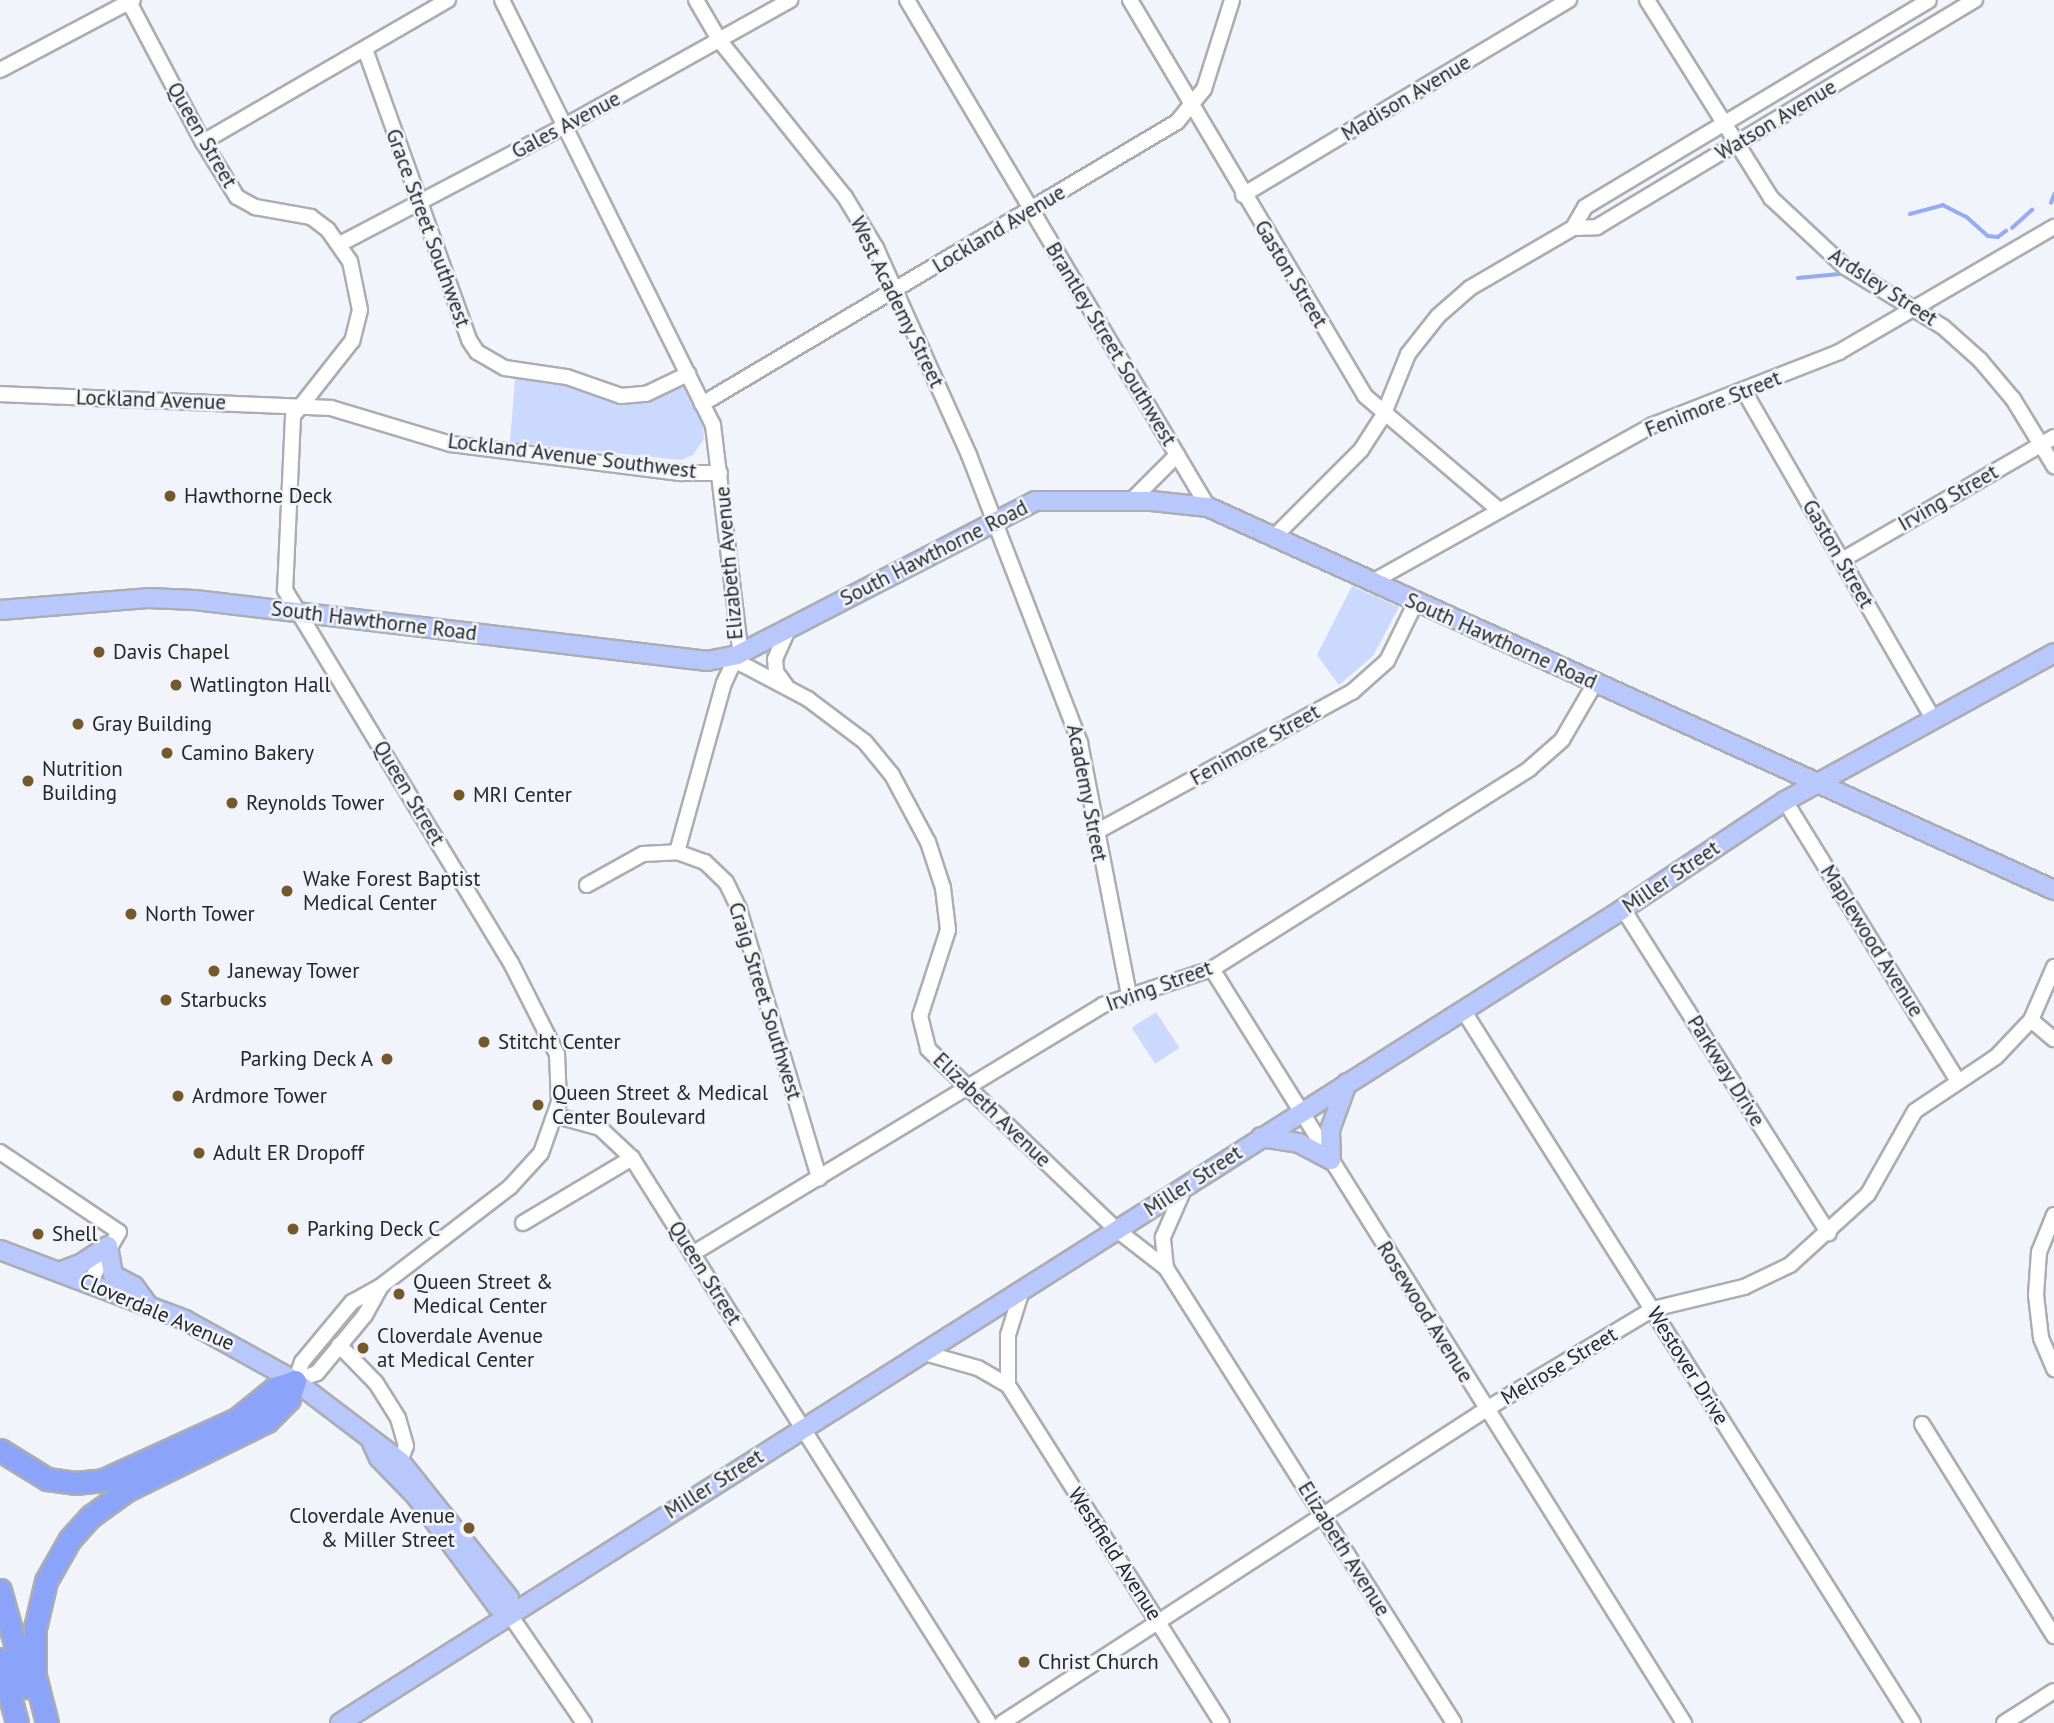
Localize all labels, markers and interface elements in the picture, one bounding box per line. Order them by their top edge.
street label: Madison Avenue [1337,49,1475,147]
street label: Watson Avenue [1711,74,1841,166]
street label: Queen Street [162,78,242,192]
street label: Gales Avenue [507,86,625,164]
street label: Grace Street Southwest [380,125,476,331]
street label: Lockland Avenue [928,179,1070,279]
street label: West Academy Street [844,212,950,392]
street label: Gaston Street [1249,216,1333,332]
street label: Brantley Street Southwest [1040,237,1182,451]
street label: Ardsley Street [1824,242,1942,332]
street label: Fenimore Street [1642,365,1784,443]
street label: Lockland Avenue [75,385,227,415]
street label: Lockland Avenue Southwest [446,428,698,484]
street label: Irving Street [1894,459,2002,537]
place label: Hawthorne Deck [184,483,332,509]
street label: Elizabeth Avenue [710,485,748,641]
marker: Hawthorne Deck [162,488,178,504]
street label: South Hawthorne Road [836,495,1032,611]
street label: Gaston Street [1797,495,1879,613]
street label: South Hawthorne Road [1401,587,1601,695]
street label: South Hawthorne Road [270,596,478,646]
place label: Davis Chapel [113,639,229,665]
marker: Davis Chapel [91,644,107,660]
place label: Watlington Hall [190,672,331,698]
marker: Watlington Hall [168,677,184,693]
street label: Fenimore Street [1186,699,1324,791]
place label: Gray Building [92,711,213,737]
marker: Gray Building [70,716,86,732]
street label: Academy Street [1061,722,1113,864]
street label: Queen Street [368,736,450,850]
place label: Camino Bakery [181,740,314,766]
marker: Camino Bakery [159,745,175,761]
place label: Nutrition Building [42,756,123,806]
marker: Nutrition Building [20,773,36,789]
place label: MRI Center [473,782,572,808]
marker: MRI Center [451,787,467,803]
place label: Reynolds Tower [246,790,385,816]
marker: Reynolds Tower [224,795,240,811]
street label: Miller Street [1618,835,1724,919]
street label: Maplewood Avenue [1815,860,1929,1022]
place label: Wake Forest Baptist Medical Center [303,866,480,916]
marker: Wake Forest Baptist Medical Center [277,881,297,901]
street label: Craig Street Southwest [723,899,807,1103]
place label: North Tower [145,901,255,927]
marker: North Tower [123,906,139,922]
street label: Irving Street [1103,955,1215,1017]
place label: Janeway Tower [228,958,361,984]
marker: Janeway Tower [206,963,222,979]
place label: Starbucks [180,987,267,1013]
marker: Starbucks [158,992,174,1008]
street label: Parkway Drive [1682,1011,1770,1131]
place label: Stitcht Center [498,1029,621,1055]
marker: Stitcht Center [476,1034,492,1050]
place label: Parking Deck A [239,1046,373,1072]
street label: Elizabeth Avenue [928,1047,1056,1173]
marker: Parking Deck A [379,1051,395,1067]
place label: Queen Street & Medical Center Boulevard [552,1080,768,1130]
place label: Ardmore Tower [192,1083,327,1109]
marker: Ardmore Tower [170,1088,186,1104]
marker: Queen Street & Medical Center Boulevard [530,1097,546,1113]
place label: Adult ER Dropoff [213,1140,364,1166]
street label: Miller Street [1139,1140,1247,1222]
marker: Adult ER Dropoff [191,1145,207,1161]
place label: Parking Deck C [307,1216,441,1242]
street label: Queen Street [663,1216,747,1330]
place label: Shell [52,1221,98,1247]
marker: Parking Deck C [285,1221,301,1237]
marker: Shell [30,1226,46,1242]
street label: Rosewood Avenue [1371,1237,1479,1387]
street label: Cloverdale Avenue [75,1268,239,1356]
place label: Queen Street & Medical Center [413,1269,553,1319]
marker: Queen Street & Medical Center [391,1286,407,1302]
street label: Westover Drive [1642,1302,1734,1430]
street label: Melrose Street [1497,1322,1621,1410]
place label: Cloverdale Avenue at Medical Center [377,1323,544,1373]
marker: Cloverdale Avenue at Medical Center [355,1340,371,1356]
street label: Miller Street [660,1444,768,1524]
street label: Elizabeth Avenue [1292,1477,1396,1621]
street label: Westfield Avenue [1063,1483,1167,1625]
place label: Cloverdale Avenue & Miller Street [288,1503,455,1553]
marker: Cloverdale Avenue & Miller Street [461,1520,477,1536]
place label: Christ Church [1038,1649,1159,1675]
marker: Christ Church [1016,1654,1032,1670]

